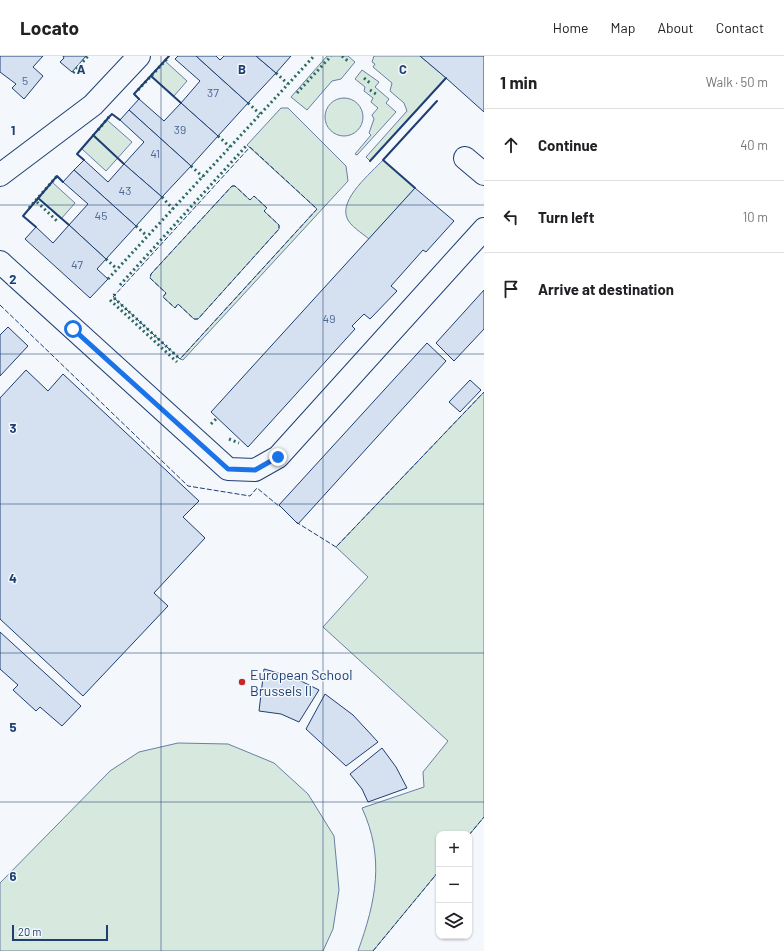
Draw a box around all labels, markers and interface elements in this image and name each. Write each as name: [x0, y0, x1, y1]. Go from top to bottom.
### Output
text: Locato: [20, 16, 79, 39]
text: Home: [553, 19, 589, 36]
text: Map: [611, 19, 635, 36]
text: About: [657, 19, 694, 36]
text: Contact: [716, 19, 764, 36]
text: A: [77, 61, 86, 77]
text: B: [238, 61, 246, 77]
text: C: [399, 61, 407, 77]
text: 1 min: [500, 72, 537, 92]
house number: 5: [22, 73, 28, 87]
text: Walk · 50 m: [706, 74, 768, 90]
house number: 37: [207, 85, 219, 99]
text: 1: [11, 122, 15, 138]
house number: 39: [174, 122, 186, 136]
icon: ahead: [500, 134, 522, 156]
text: Continue: [538, 136, 598, 154]
text: 40 m: [740, 137, 768, 153]
house number: 41: [150, 146, 160, 160]
house number: 43: [119, 183, 131, 197]
icon: left: [500, 206, 522, 228]
house number: 45: [95, 208, 107, 222]
text: Turn left: [538, 208, 594, 226]
text: 10 m: [743, 209, 768, 225]
house number: 47: [71, 257, 83, 271]
text: 2: [9, 271, 17, 287]
icon: arrive: [500, 278, 522, 300]
text: Arrive at destination: [538, 280, 674, 298]
house number: 49: [323, 311, 335, 325]
route start: [64, 320, 82, 338]
text: 3: [9, 420, 17, 436]
route end: [269, 448, 287, 466]
text: 4: [9, 570, 17, 586]
place label: European School Brussels II: [250, 666, 353, 699]
marker: European School Brussels II: [237, 677, 247, 687]
text: 5: [9, 719, 17, 735]
map controls: [436, 831, 472, 939]
button: +: [436, 831, 472, 867]
button: −: [436, 867, 472, 903]
text: 6: [10, 868, 17, 884]
button: layers: [436, 903, 472, 939]
scale bar: [12, 923, 108, 942]
text: 20 m: [18, 925, 41, 938]

